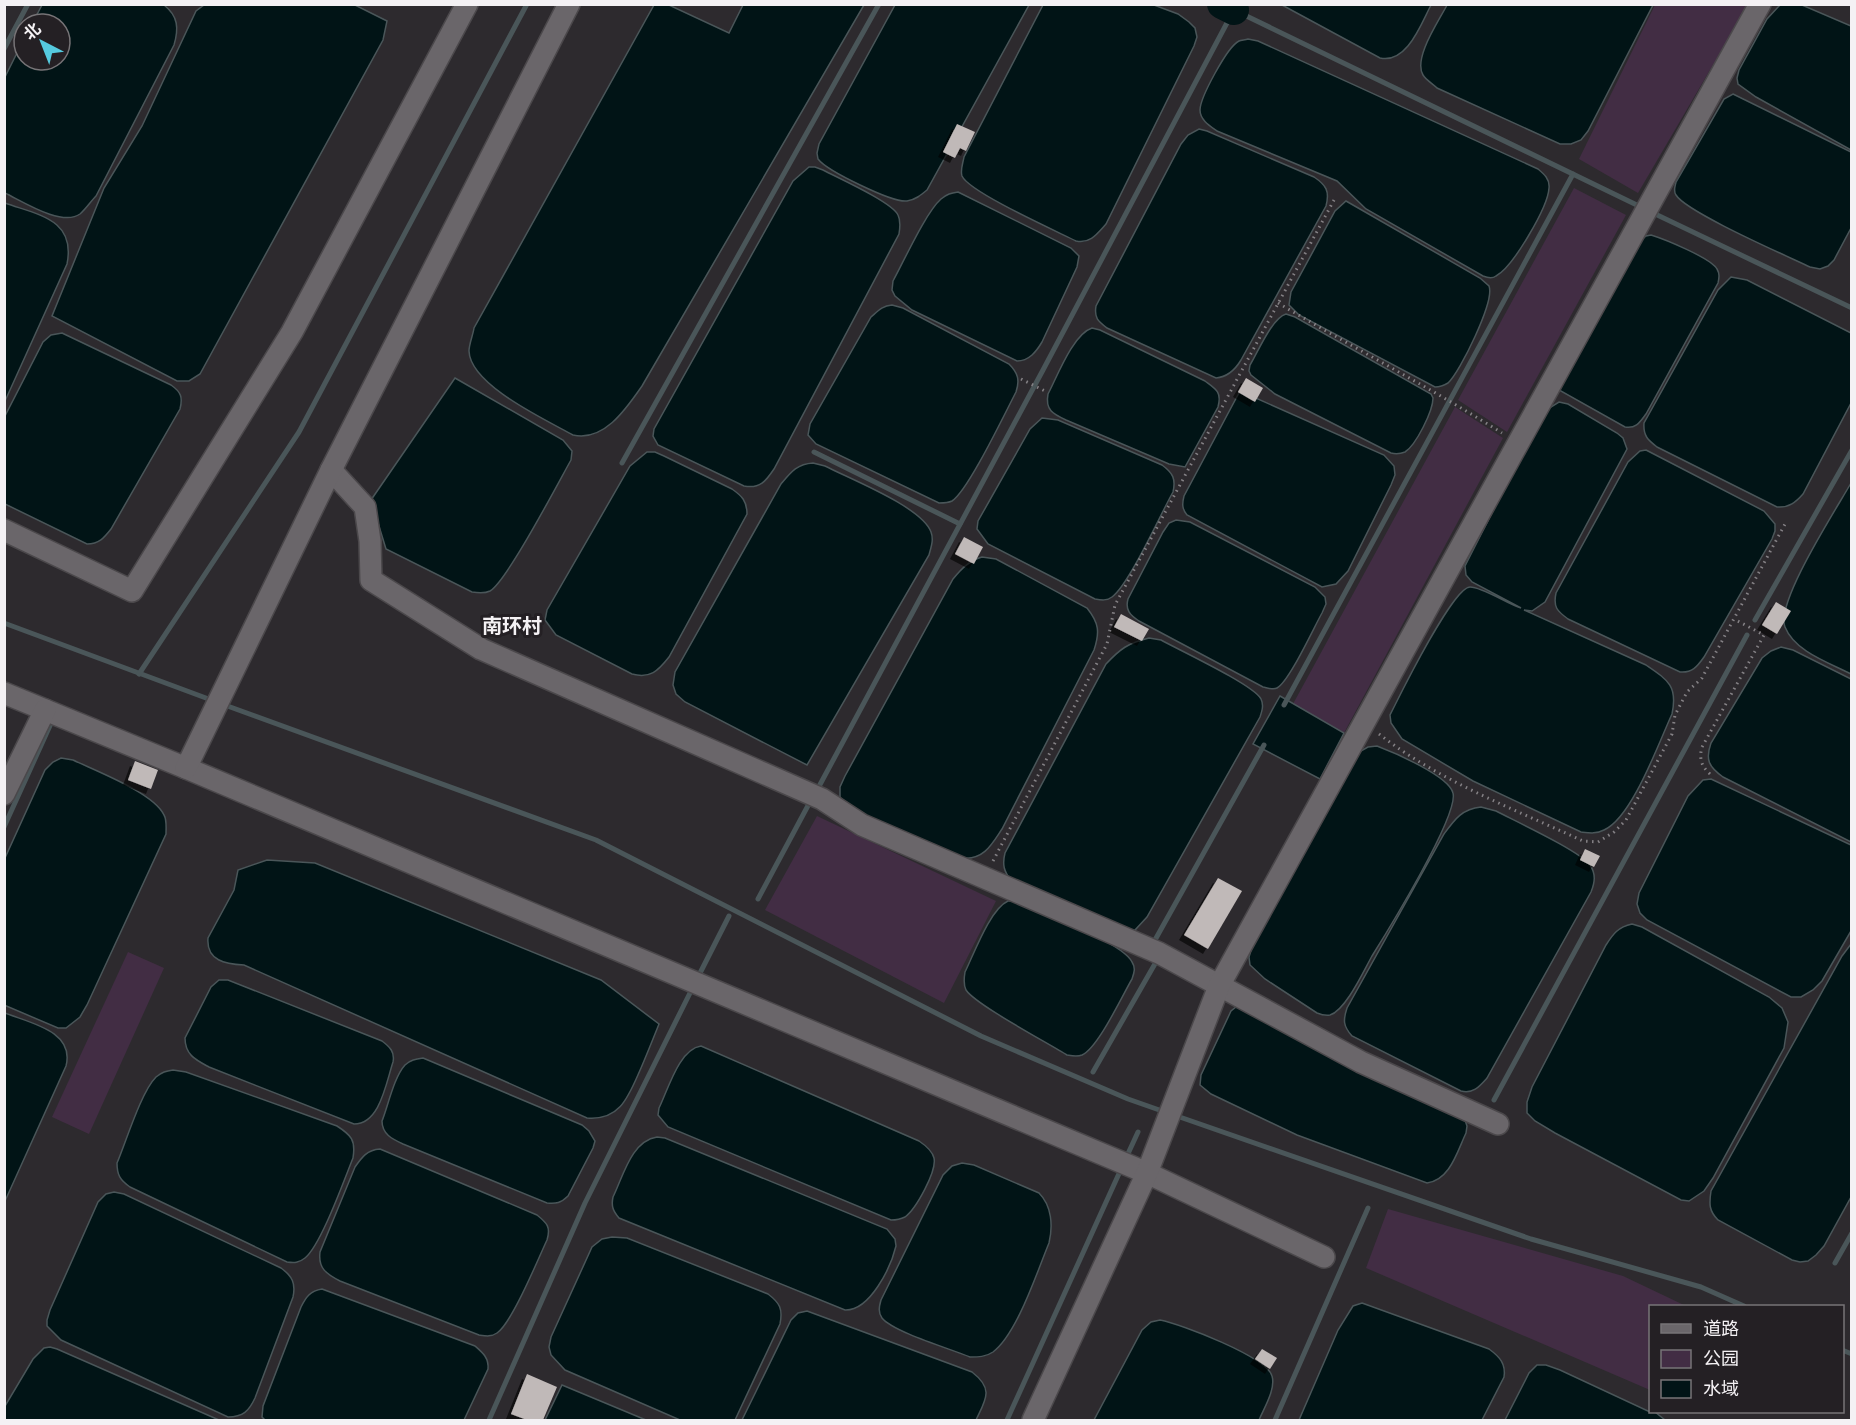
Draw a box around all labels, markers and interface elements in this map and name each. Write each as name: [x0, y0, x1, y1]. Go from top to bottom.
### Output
north arrow: [12, 12, 72, 72]
text: 北: [19, 18, 45, 44]
district label: 南环村: [482, 612, 542, 639]
legend: [1649, 1305, 1844, 1413]
text: 道路: [1703, 1317, 1739, 1340]
text: 公园: [1703, 1347, 1739, 1370]
text: 水域: [1703, 1377, 1739, 1400]

